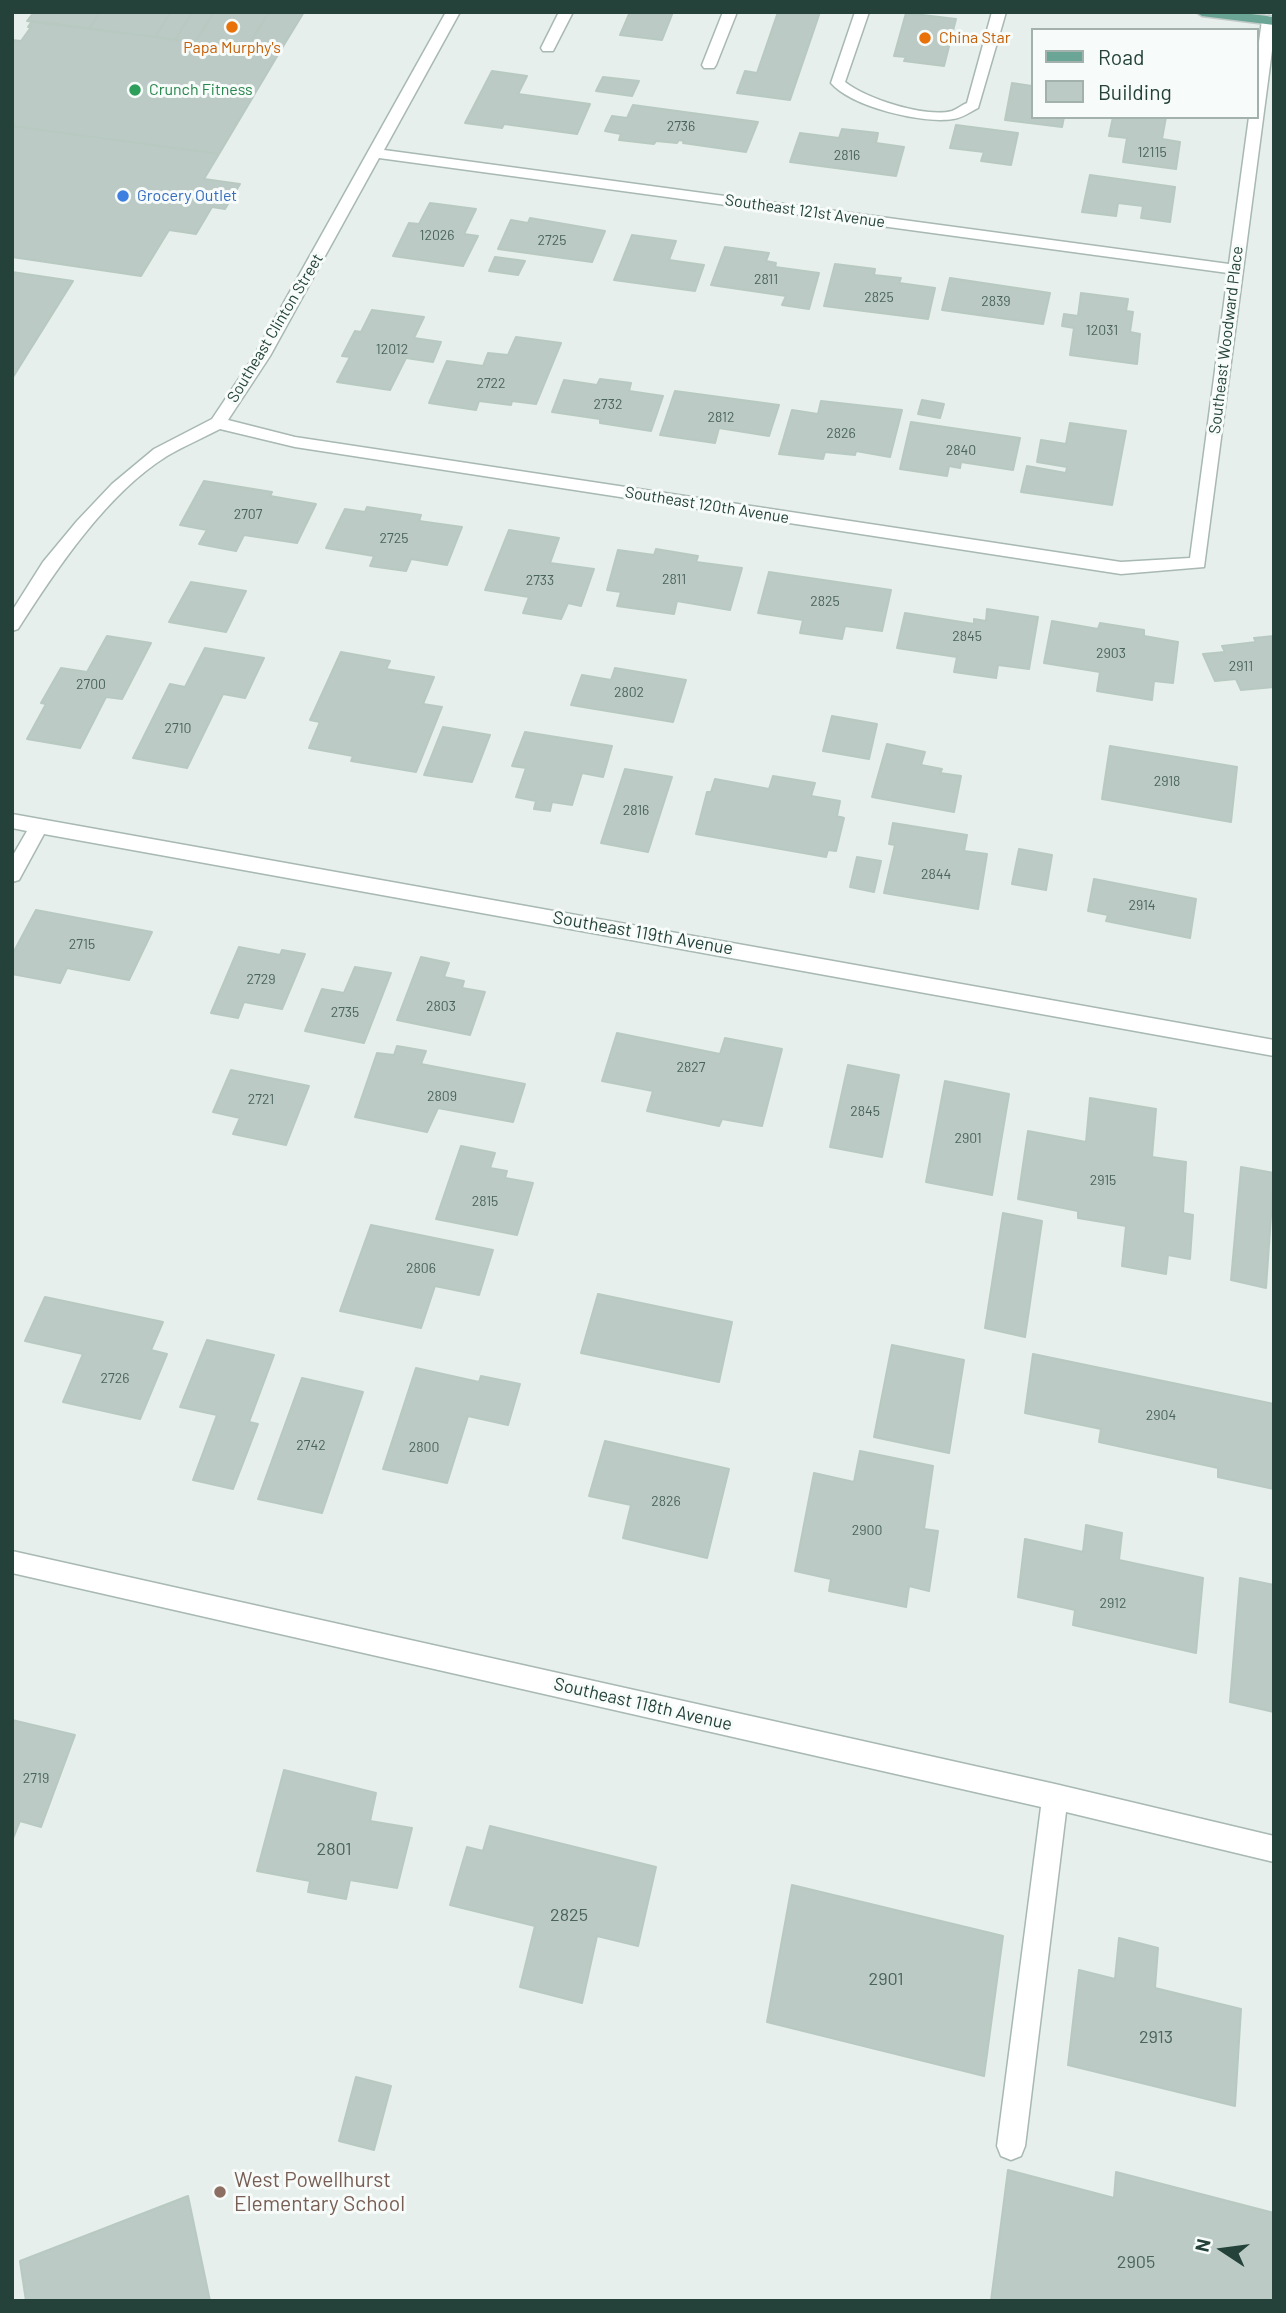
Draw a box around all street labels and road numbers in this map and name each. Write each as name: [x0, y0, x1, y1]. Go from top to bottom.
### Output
street label: Southeast 121st Avenue: [724, 190, 886, 232]
street label: Southeast Woodward Place: [1205, 245, 1247, 435]
street label: Southeast Clinton Street: [223, 250, 327, 406]
street label: Southeast 120th Avenue: [624, 483, 790, 527]
street label: Southeast 119th Avenue: [551, 907, 735, 959]
street label: Southeast 118th Avenue: [552, 1673, 734, 1735]

